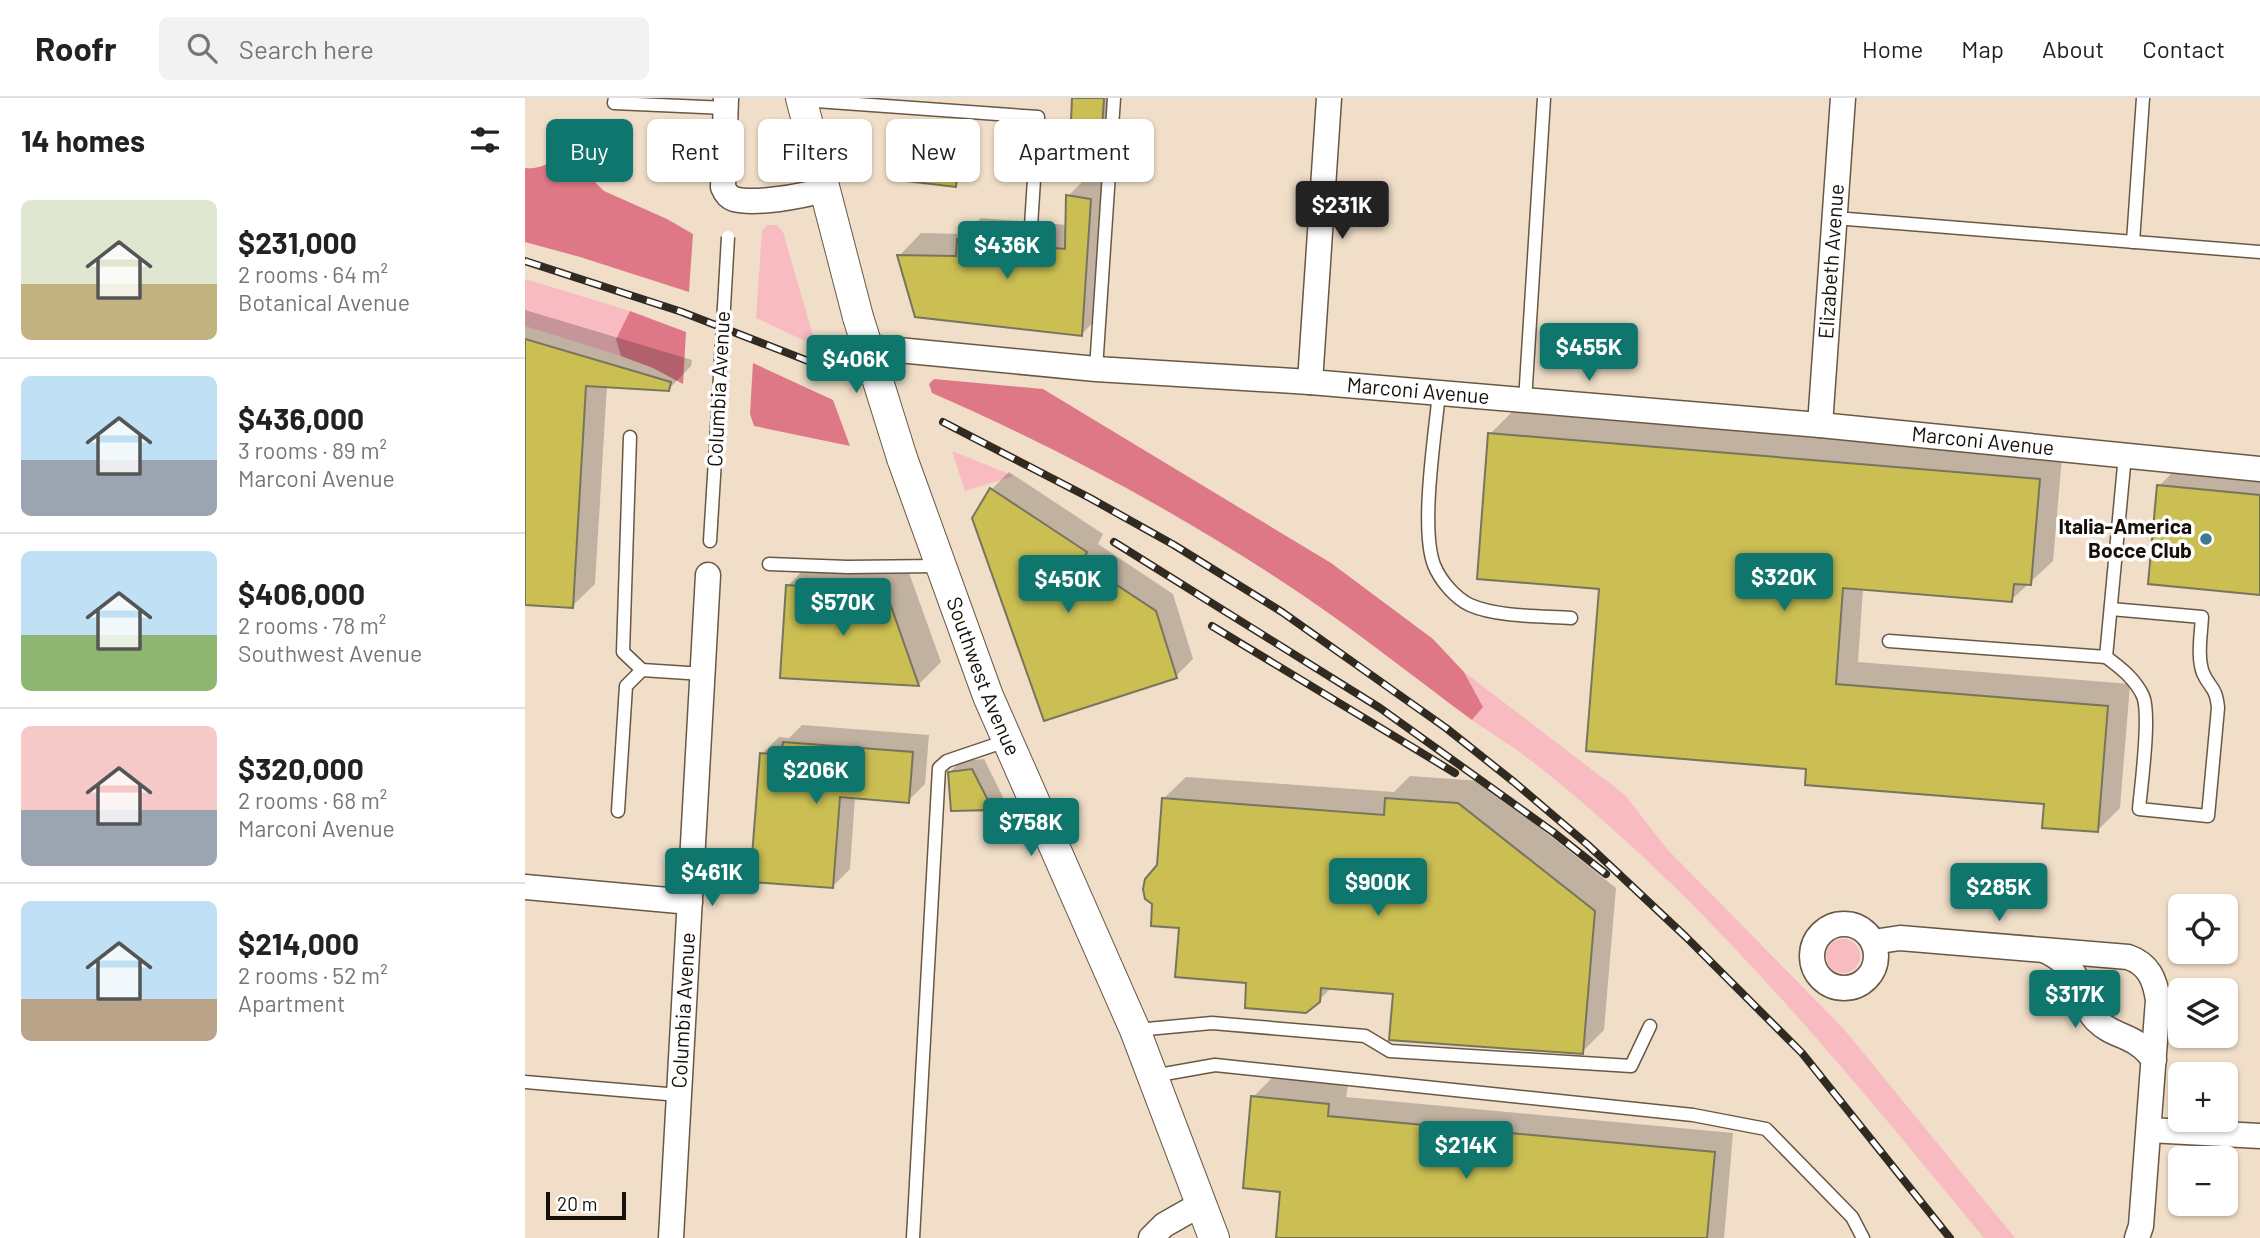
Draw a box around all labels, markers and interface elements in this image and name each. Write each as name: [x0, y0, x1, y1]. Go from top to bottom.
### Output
search box: [159, 17, 649, 80]
text: Roofr: [35, 28, 117, 68]
icon: search: [183, 29, 221, 67]
text: Search here: [239, 33, 374, 64]
text: Home: [1862, 34, 1923, 63]
text: Map: [1961, 34, 2004, 63]
text: About: [2042, 34, 2104, 63]
text: Contact: [2142, 34, 2225, 63]
chip: Buy: [546, 119, 633, 182]
chip: Rent: [647, 119, 744, 182]
chip: Filters: [758, 119, 872, 182]
chip: New: [886, 119, 980, 182]
chip: Apartment: [994, 119, 1154, 182]
icon: filters: [466, 121, 504, 159]
text: 14 homes: [21, 122, 145, 158]
pin: $231K: [1293, 181, 1391, 241]
street label: Elizabeth Avenue: [1812, 183, 1848, 340]
text: $231K: [1312, 190, 1372, 218]
pin: $436K: [958, 222, 1056, 281]
text: $231,000: [238, 224, 357, 260]
icon: home: [77, 228, 161, 312]
text: $436K: [974, 230, 1040, 258]
text: 2 rooms · 64 m²: [238, 260, 388, 288]
text: Botanical Avenue: [238, 288, 410, 316]
street label: Columbia Avenue: [701, 310, 734, 468]
pin: $455K: [1540, 324, 1638, 383]
text: $455K: [1556, 332, 1622, 360]
pin: $406K: [807, 336, 905, 395]
text: $406K: [823, 344, 889, 372]
street label: Marconi Avenue: [1346, 371, 1491, 408]
text: $436,000: [238, 400, 364, 436]
icon: home: [77, 404, 161, 488]
street label: Marconi Avenue: [1911, 420, 2056, 459]
text: 3 rooms · 89 m²: [238, 436, 387, 464]
text: Marconi Avenue: [238, 464, 395, 492]
place label: Italia-America Bocce Club: [2058, 513, 2192, 562]
marker: Italia-America Bocce Club: [2198, 531, 2214, 547]
pin: $320K: [1735, 554, 1833, 613]
pin: $450K: [1019, 556, 1117, 615]
text: $320K: [1751, 562, 1817, 590]
text: $450K: [1035, 564, 1101, 592]
text: $406,000: [238, 575, 365, 611]
pin: $570K: [794, 578, 892, 638]
icon: home: [77, 579, 161, 663]
text: $570K: [811, 587, 875, 615]
street label: Southwest Avenue: [942, 593, 1027, 759]
text: 2 rooms · 78 m²: [238, 611, 386, 639]
text: Southwest Avenue: [238, 639, 422, 667]
pin: $206K: [767, 746, 865, 806]
text: $320,000: [238, 750, 364, 786]
icon: home: [77, 754, 161, 838]
text: $206K: [783, 755, 849, 783]
text: 2 rooms · 68 m²: [238, 786, 387, 814]
pin: $758K: [982, 798, 1080, 858]
text: $758K: [999, 807, 1063, 835]
text: Marconi Avenue: [238, 814, 395, 842]
pin: $461K: [663, 848, 761, 908]
text: $461K: [681, 857, 743, 885]
pin: $900K: [1329, 858, 1427, 918]
pin: $285K: [1950, 864, 2048, 923]
text: $900K: [1345, 867, 1411, 895]
text: $285K: [1966, 872, 2032, 900]
map controls: [2168, 894, 2238, 1216]
button: locate: [2168, 894, 2238, 964]
text: $214,000: [238, 925, 359, 961]
icon: home: [77, 929, 161, 1013]
street label: Columbia Avenue: [665, 932, 699, 1089]
text: 2 rooms · 52 m²: [238, 961, 388, 989]
pin: $317K: [2026, 970, 2124, 1030]
button: layers: [2168, 978, 2238, 1048]
text: $317K: [2045, 979, 2105, 1007]
text: Apartment: [238, 989, 345, 1017]
button: +: [2168, 1062, 2238, 1132]
pin: $214K: [1417, 1122, 1515, 1181]
text: $214K: [1435, 1130, 1497, 1158]
button: −: [2168, 1146, 2238, 1216]
scale bar: [546, 1189, 627, 1221]
text: 20 m: [557, 1192, 597, 1215]

